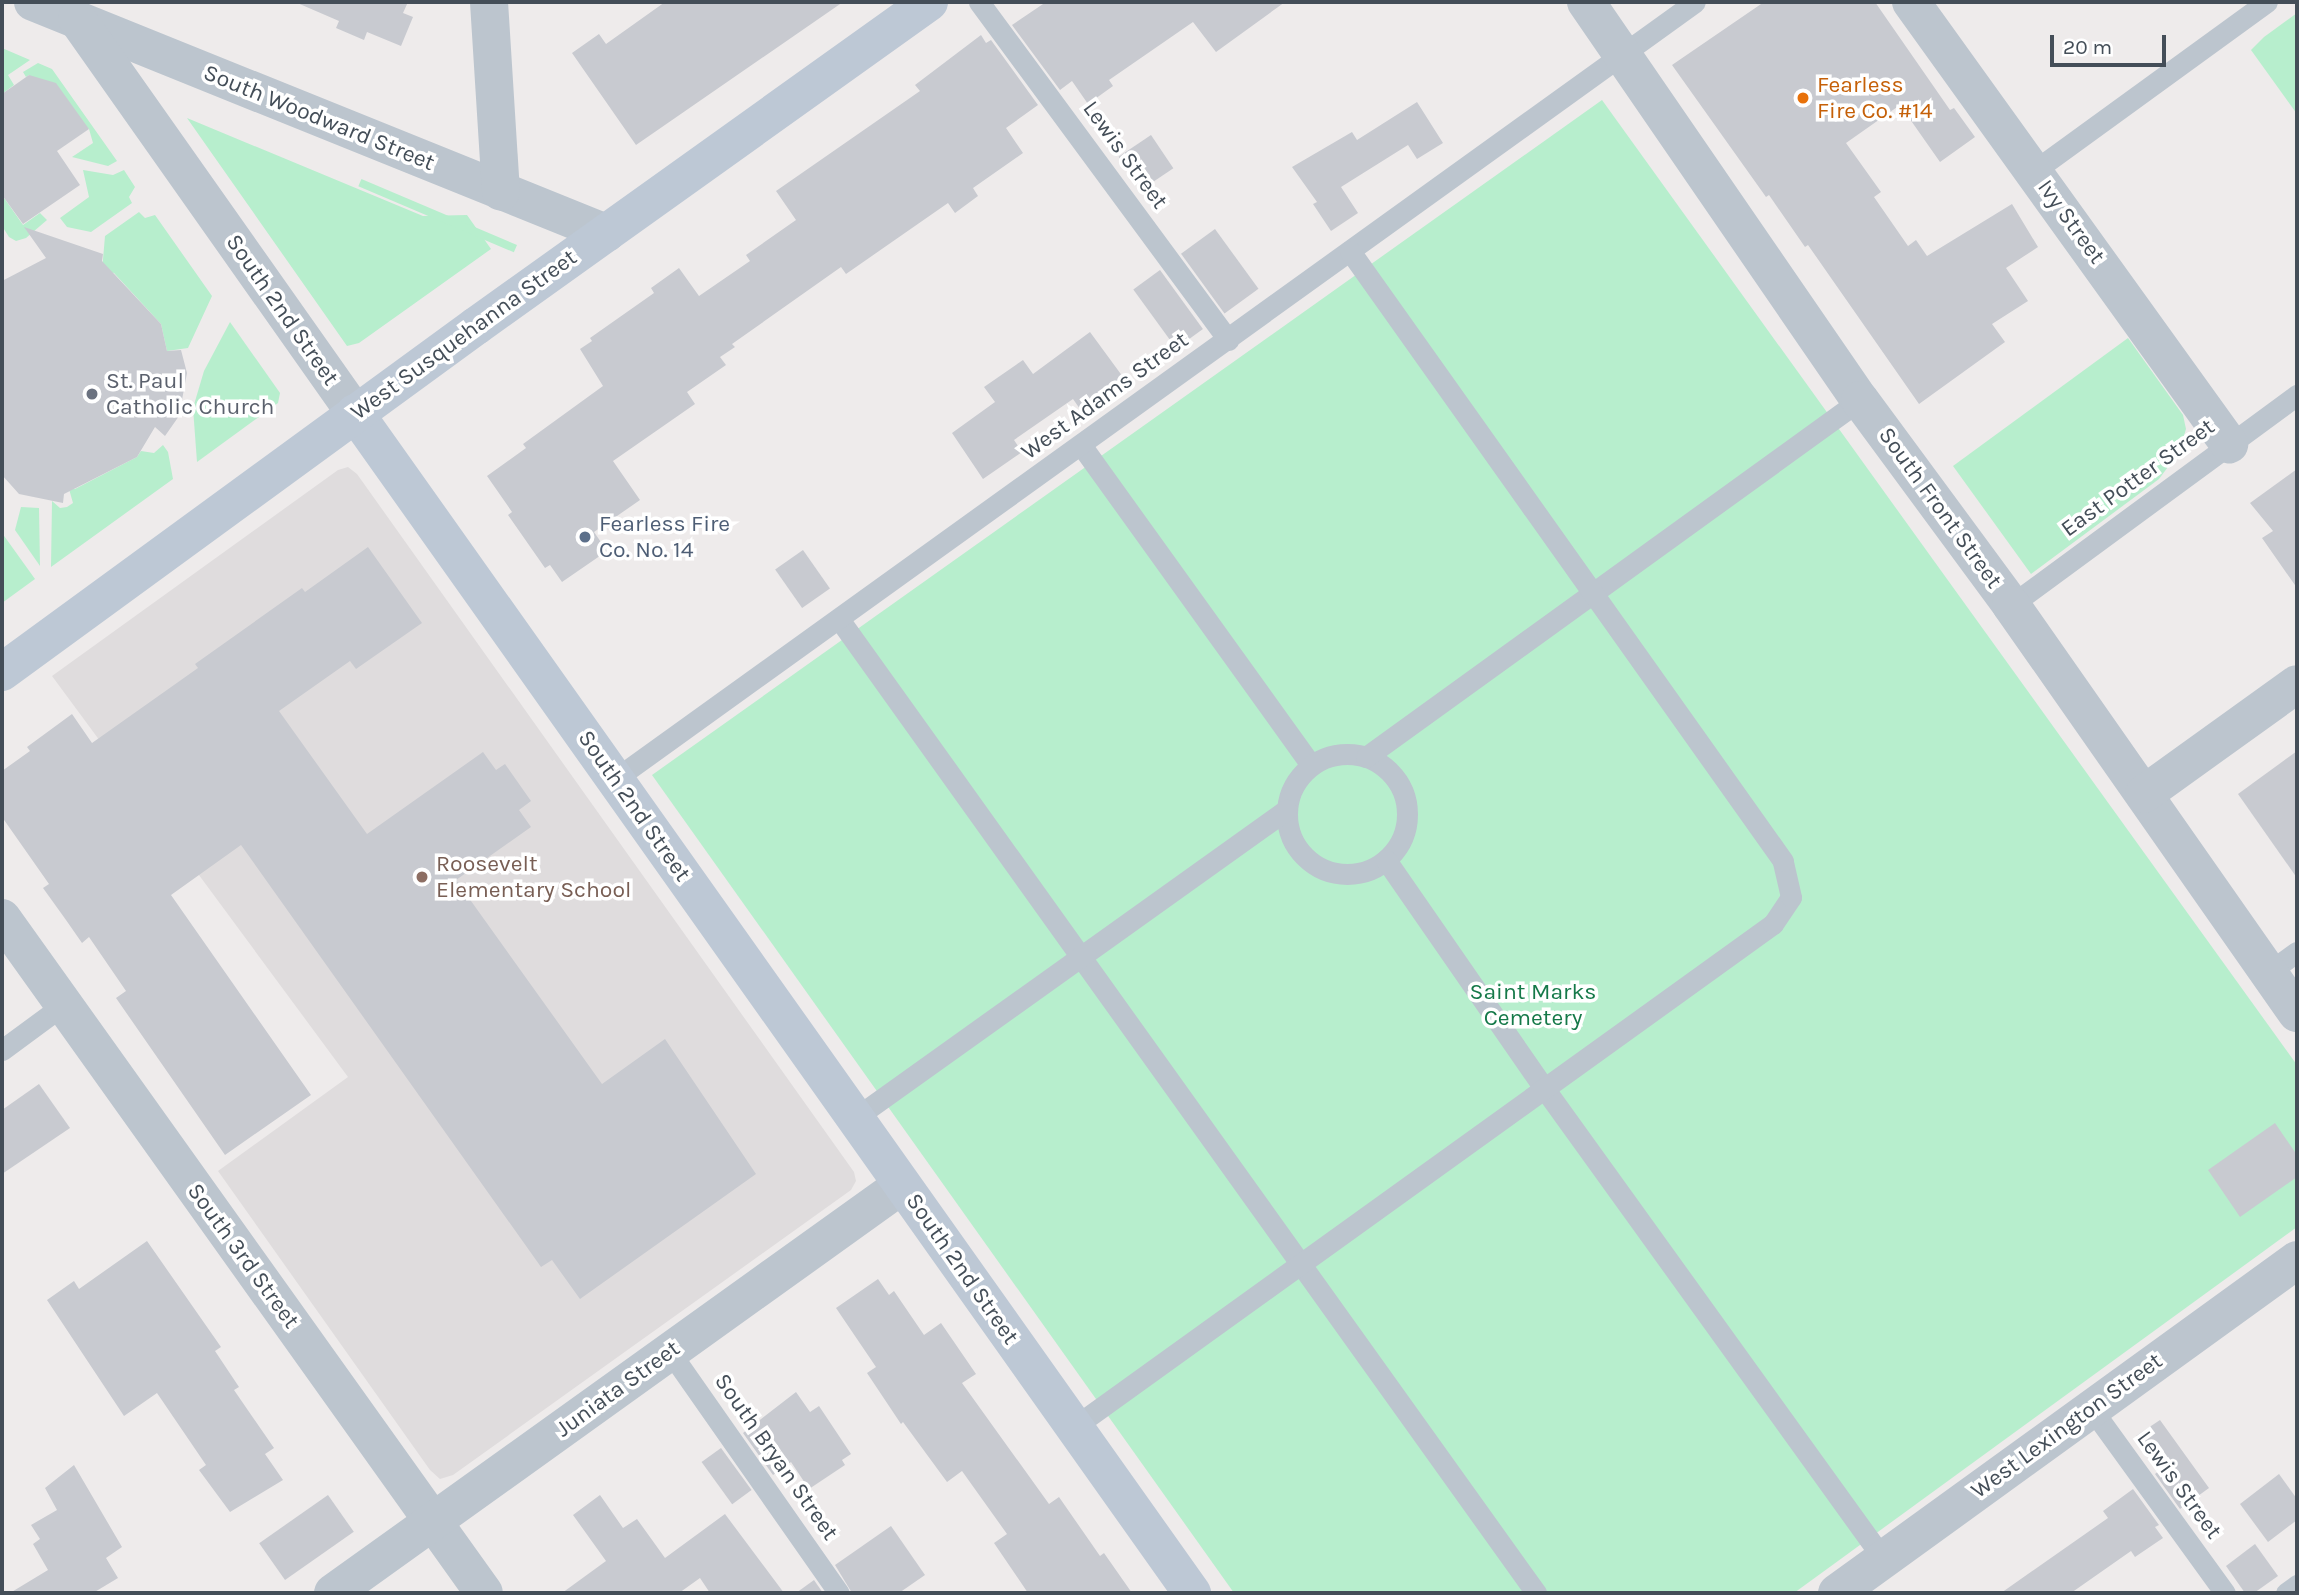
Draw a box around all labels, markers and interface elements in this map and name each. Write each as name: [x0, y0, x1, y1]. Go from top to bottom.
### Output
scale bar: [2054, 21, 2170, 65]
text: 20 m: [2063, 35, 2112, 59]
street label: South Woodward Street: [199, 59, 439, 177]
place label: Fearless Fire Co. #14: [1817, 71, 1933, 125]
marker: Fearless Fire Co. #14: [1795, 90, 1811, 106]
street label: Lewis Street: [1077, 96, 1173, 214]
street label: Ivy Street: [2031, 175, 2111, 269]
street label: South 2nd Street: [220, 229, 344, 391]
street label: West Susquehanna Street: [346, 244, 582, 426]
street label: West Adams Street: [1016, 326, 1194, 466]
place label: St. Paul Catholic Church: [106, 367, 274, 421]
marker: St. Paul Catholic Church: [84, 386, 100, 402]
street label: East Potter Street: [2056, 413, 2220, 543]
street label: South Front Street: [1872, 422, 2008, 594]
place label: Fearless Fire Co. No. 14: [599, 510, 730, 564]
marker: Fearless Fire Co. No. 14: [577, 529, 593, 545]
street label: South 2nd Street: [572, 725, 696, 887]
place label: Roosevelt Elementary School: [436, 850, 631, 904]
marker: Roosevelt Elementary School: [414, 869, 430, 885]
park label: Saint Marks Cemetery: [1470, 978, 1596, 1032]
street label: South 3rd Street: [181, 1178, 305, 1334]
street label: South 2nd Street: [900, 1188, 1024, 1350]
street label: Juniata Street: [551, 1335, 685, 1443]
street label: West Lexington Street: [1966, 1347, 2168, 1505]
street label: South Bryan Street: [708, 1368, 844, 1546]
street label: Lewis Street: [2131, 1426, 2227, 1544]

